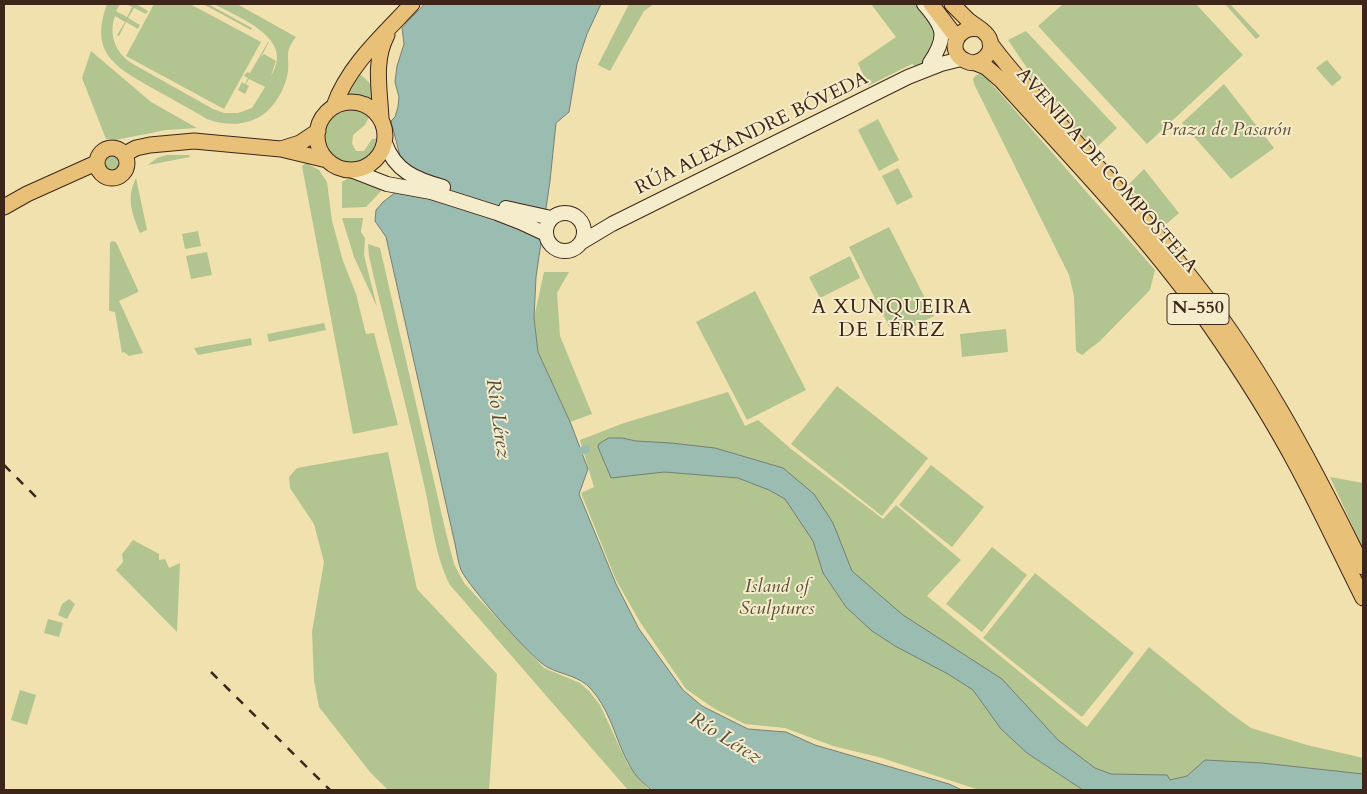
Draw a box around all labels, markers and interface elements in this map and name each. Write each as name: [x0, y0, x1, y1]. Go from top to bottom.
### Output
street label: AVENIDA DE COMPOSTELA: [1010, 64, 1202, 278]
street label: RÚA ALEXANDRE BÓVEDA: [632, 68, 872, 200]
park label: Praza de Pasarón: [1161, 120, 1291, 142]
road number: N-550: [1167, 294, 1229, 324]
district label: A XUNQUEIRA DE LÉREZ: [810, 296, 974, 343]
water label: Río Lérez: [480, 378, 514, 460]
park label: Island of Sculptures: [739, 577, 815, 621]
water label: Río Lérez: [685, 708, 765, 770]

